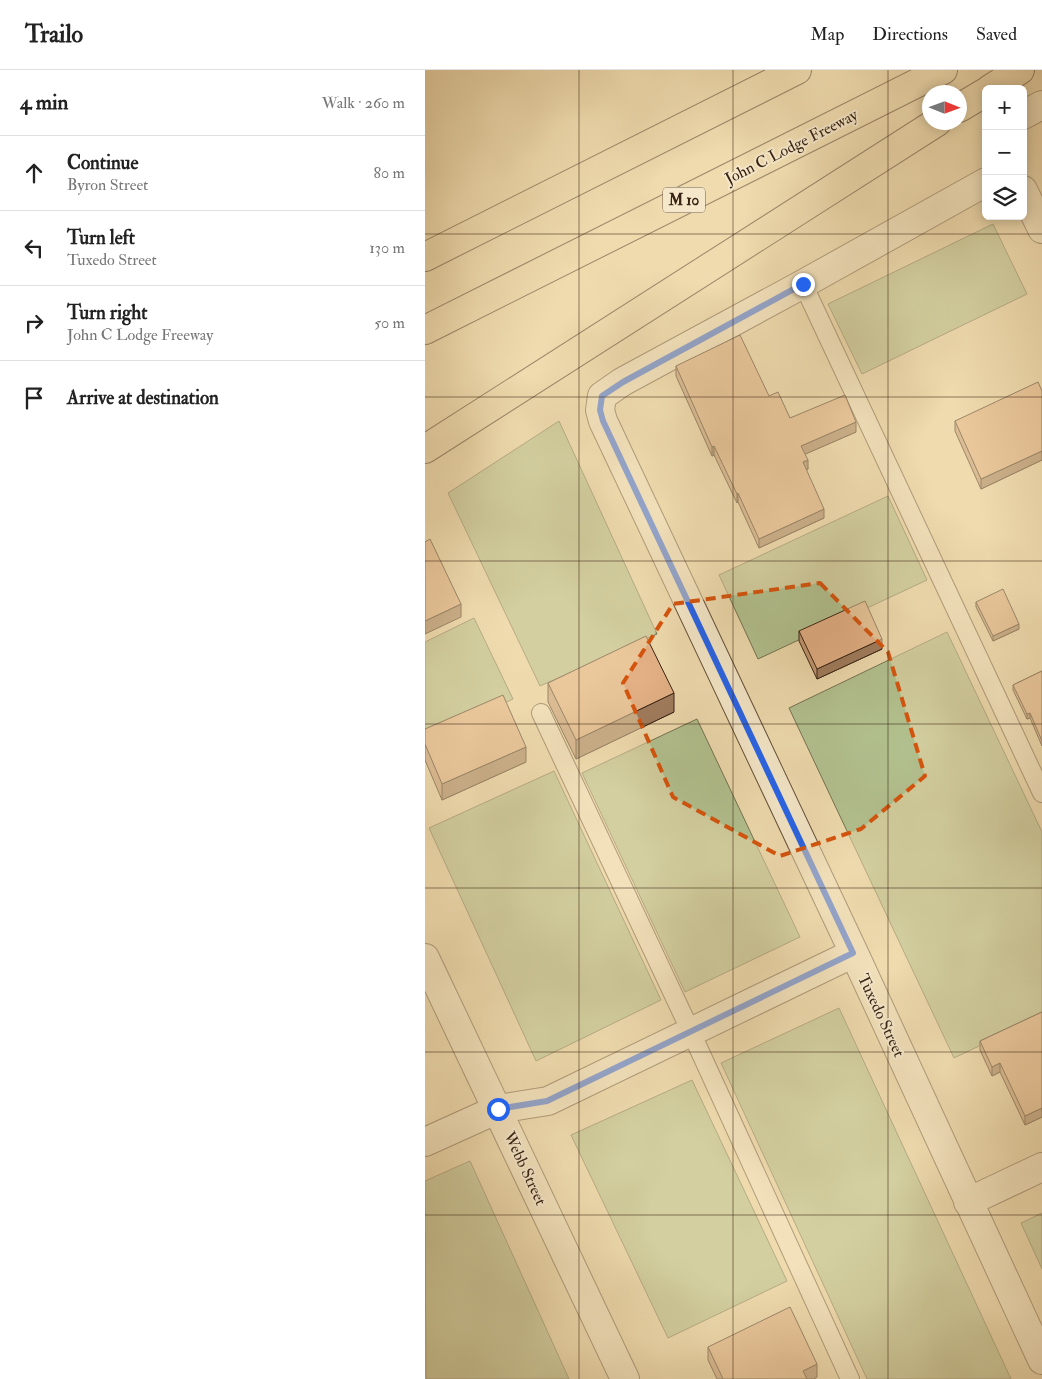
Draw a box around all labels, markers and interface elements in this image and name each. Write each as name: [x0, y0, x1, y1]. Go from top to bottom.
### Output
text: Trailo: [25, 19, 83, 50]
text: Map: [811, 23, 844, 46]
text: Directions: [872, 23, 948, 46]
text: Saved: [976, 23, 1017, 46]
north arrow: [922, 85, 967, 130]
map controls: [982, 85, 1027, 220]
button: +: [982, 85, 1027, 130]
text: 4 min: [20, 89, 68, 116]
text: Walk · 260 m: [322, 93, 405, 113]
street label: John C Lodge Freeway: [721, 104, 862, 190]
button: −: [982, 130, 1027, 175]
text: Continue: [67, 151, 138, 175]
icon: ahead: [20, 159, 48, 187]
text: 80 m: [374, 163, 405, 183]
text: Byron Street: [67, 175, 148, 195]
button: layers: [982, 175, 1027, 220]
road number: M 10: [663, 188, 705, 212]
text: Turn left: [67, 226, 135, 250]
icon: left: [20, 234, 48, 262]
text: 130 m: [369, 238, 405, 258]
text: Tuxedo Street: [67, 250, 157, 270]
route end: [792, 273, 815, 296]
text: Turn right: [67, 301, 147, 325]
icon: right: [20, 309, 48, 337]
text: 50 m: [374, 313, 405, 333]
text: John C Lodge Freeway: [67, 325, 213, 345]
icon: arrive: [20, 384, 48, 412]
text: Arrive at destination: [67, 386, 219, 410]
street label: Tuxedo Street: [853, 971, 909, 1060]
route start: [487, 1098, 510, 1121]
street label: Webb Street: [499, 1127, 551, 1209]

